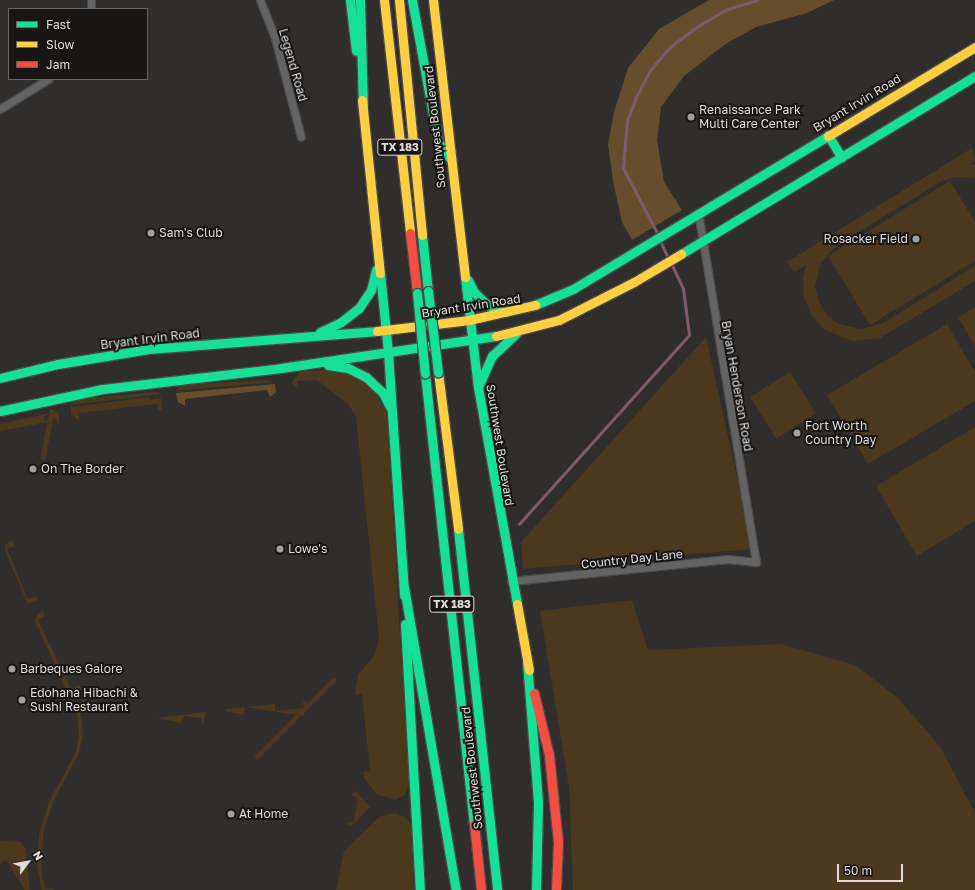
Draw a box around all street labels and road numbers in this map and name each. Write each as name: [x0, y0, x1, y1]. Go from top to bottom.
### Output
street label: Legend Road: [276, 27, 310, 103]
street label: Southwest Boulevard: [421, 65, 449, 189]
street label: Bryant Irvin Road: [811, 71, 903, 135]
road number: TX 183: [377, 138, 423, 156]
street label: Bryant Irvin Road: [421, 291, 521, 321]
street label: Bryan Henderson Road: [718, 320, 756, 452]
street label: Bryant Irvin Road: [100, 326, 200, 352]
street label: Southwest Boulevard: [483, 383, 517, 507]
street label: Country Day Lane: [580, 546, 684, 572]
road number: TX 183: [429, 595, 475, 613]
street label: Southwest Boulevard: [458, 706, 486, 830]

